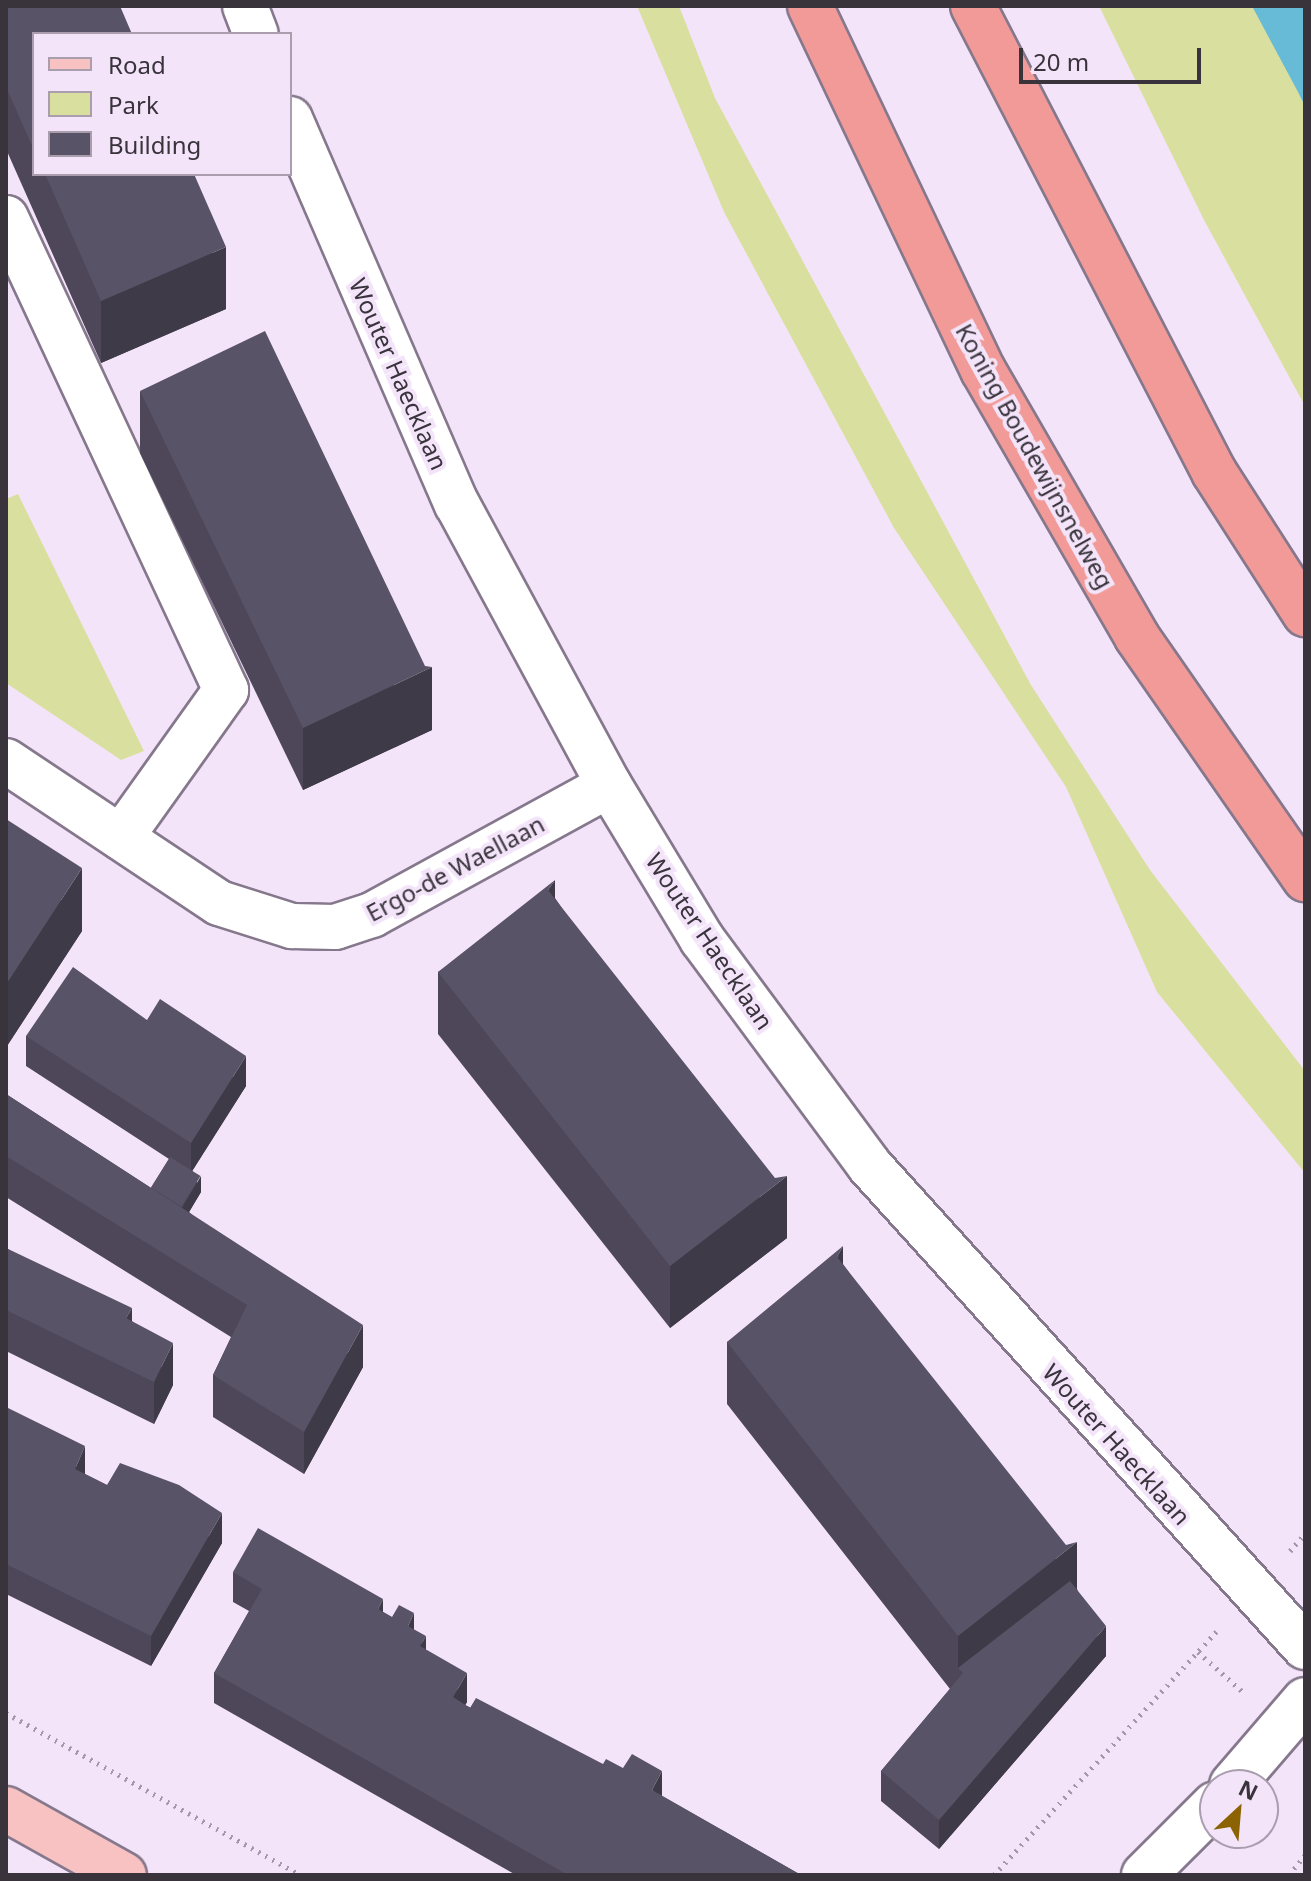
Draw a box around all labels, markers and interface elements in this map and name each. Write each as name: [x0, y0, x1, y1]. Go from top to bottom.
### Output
legend: [32, 32, 292, 176]
scale bar: [1023, 32, 1205, 82]
text: 20 m: [1033, 45, 1089, 78]
text: Road: [108, 48, 166, 81]
text: Park: [108, 88, 159, 121]
text: Building: [108, 128, 201, 161]
street label: Wouter Haecklaan: [344, 274, 454, 474]
street label: Koning Boudewijnsnelweg: [950, 319, 1120, 593]
street label: Ergo-de Waellaan: [361, 809, 549, 927]
street label: Wouter Haecklaan: [640, 847, 780, 1035]
street label: Wouter Haecklaan: [1037, 1358, 1197, 1530]
north arrow: [1199, 1769, 1279, 1849]
text: N: [1234, 1772, 1263, 1807]

